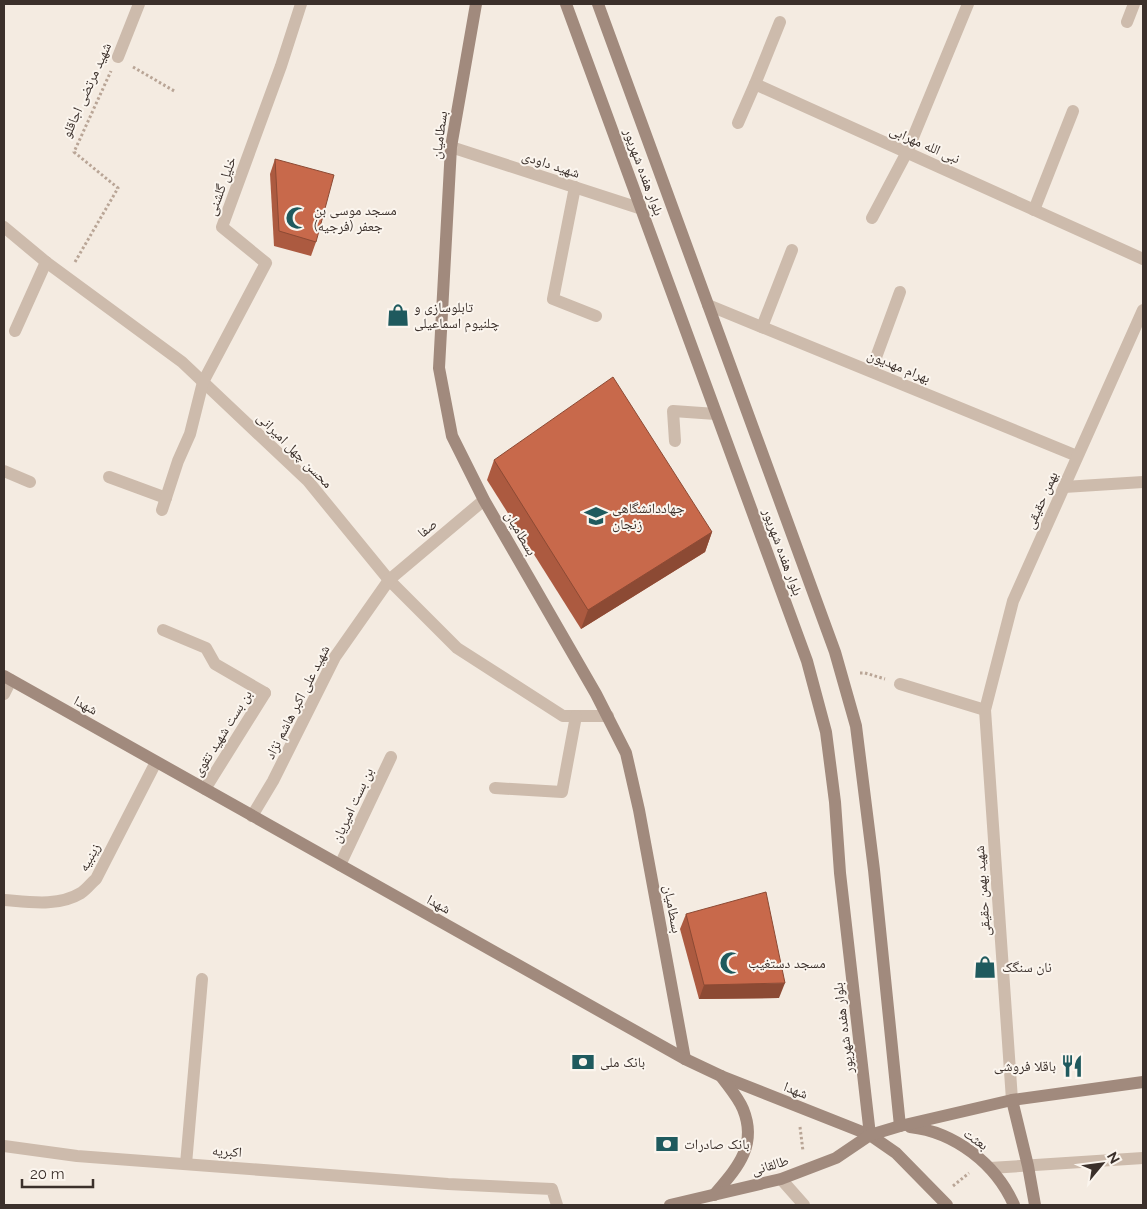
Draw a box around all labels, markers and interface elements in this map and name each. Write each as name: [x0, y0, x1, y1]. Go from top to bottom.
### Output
street label: شهید مرتضی اجاقلو: [58, 40, 115, 140]
street label: بسطامیان: [428, 110, 451, 160]
street label: نبی الله مهرابی: [887, 121, 963, 168]
street label: بلوار هفده شهریور: [620, 125, 667, 218]
street label: شهید داودی: [520, 147, 582, 182]
street label: خلیل گلشنی: [203, 154, 240, 218]
place label: مسجد موسی بن جعفر (فرجیه): [314, 202, 397, 235]
mosque icon: مسجد موسی بن جعفر (فرجیه): [284, 205, 310, 231]
place label: تابلوسازی و چلنیوم اسماعیلی: [414, 299, 500, 333]
shop icon: تابلوسازی و چلنیوم اسماعیلی: [385, 302, 411, 328]
street label: بهرام مهدیون: [864, 346, 933, 388]
street label: محسن چهل امیرانی: [253, 409, 336, 492]
street label: بهمن حقیقی: [1021, 469, 1062, 532]
place label: جهاددانشگاهی زنجان: [612, 500, 685, 533]
school or university icon: جهاددانشگاهی زنجان: [583, 503, 609, 529]
street label: بلوار هفده شهریور: [759, 505, 806, 598]
street label: بسطامیان: [501, 508, 540, 559]
street label: صفا: [414, 515, 440, 541]
street label: شهید علی اکبر هاشم نژاد: [261, 642, 334, 762]
street label: بن بست شهید تقوی: [189, 687, 256, 780]
street label: شهدا: [71, 692, 101, 718]
street label: بن بست امیریان: [328, 765, 377, 845]
street label: زینبیه: [75, 840, 104, 874]
street label: شهید بهمن حقیقی: [971, 845, 994, 937]
street label: بسطامیان: [660, 884, 685, 935]
street label: شهدا: [424, 891, 454, 917]
mosque icon: مسجد دستغیب: [718, 950, 744, 976]
shop icon: نان سنگک: [972, 954, 998, 980]
place label: مسجد دستغیب: [748, 955, 826, 971]
place label: نان سنگک: [1002, 959, 1052, 976]
street label: بلوار هفده شهریور: [829, 981, 858, 1075]
bank icon: بانک ملی: [570, 1049, 596, 1075]
restaurant icon: باقلا فروشی: [1059, 1053, 1085, 1079]
place label: بانک ملی: [600, 1054, 645, 1071]
place label: باقلا فروشی: [994, 1058, 1056, 1075]
street label: شهدا: [782, 1078, 810, 1102]
street label: بعثت: [960, 1125, 991, 1153]
bank icon: بانک صادرات: [654, 1131, 680, 1157]
place label: بانک صادرات: [684, 1136, 750, 1153]
north arrow: [1077, 1139, 1127, 1189]
street label: اکبریه: [211, 1142, 243, 1161]
text: N: [1104, 1149, 1123, 1166]
street label: طالقانی: [749, 1152, 791, 1179]
scale bar: [22, 1156, 94, 1188]
text: 20 m: [30, 1165, 65, 1183]

